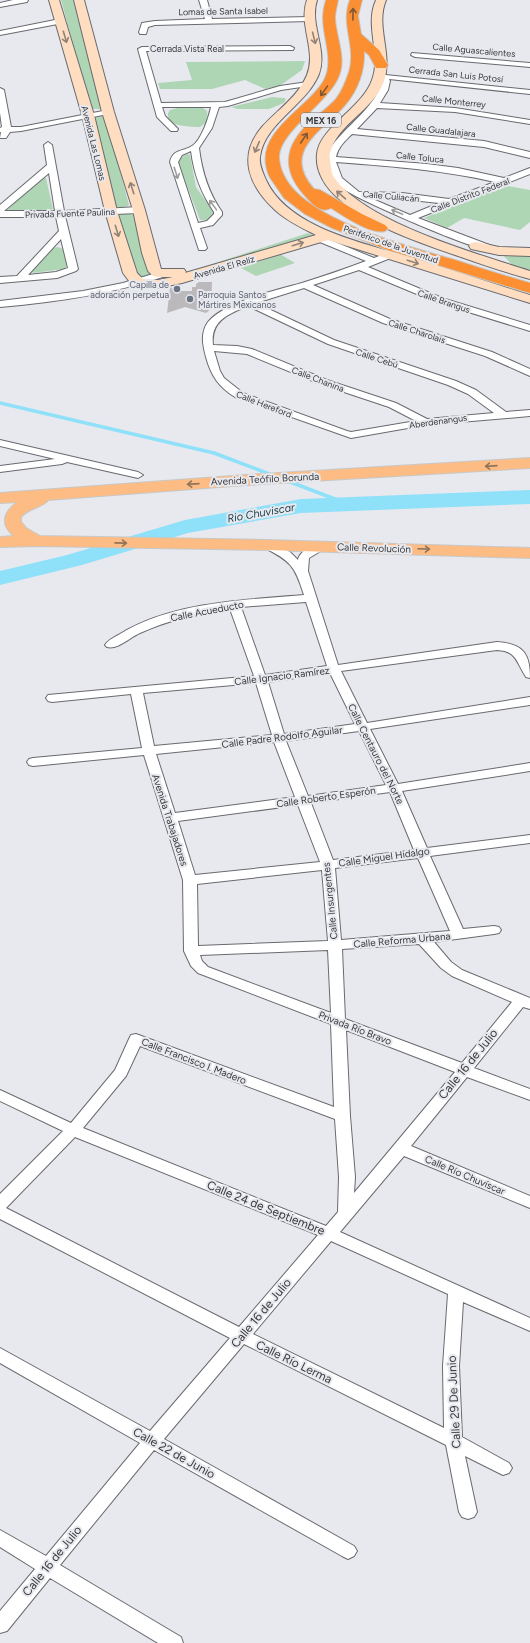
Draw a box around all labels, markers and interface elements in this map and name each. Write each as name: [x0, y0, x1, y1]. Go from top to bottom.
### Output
street label: Lomas de Santa Isabel: [178, 5, 268, 17]
one-way arrow: [349, 8, 356, 21]
one-way arrow: [62, 31, 69, 44]
one-way arrow: [311, 31, 318, 44]
street label: Calle Aguascalientes: [432, 41, 516, 59]
street label: Cerrada Vista Real: [150, 43, 224, 54]
street label: Cerrada San Luis Potosí: [408, 64, 505, 85]
one-way arrow: [320, 86, 328, 97]
street label: Calle Monterrey: [422, 92, 487, 110]
street label: Avenida Las Lomas: [79, 104, 109, 182]
road number: MEX 16: [301, 113, 341, 127]
street label: Calle Guadalajara: [406, 121, 477, 139]
one-way arrow: [300, 133, 308, 144]
one-way arrow: [253, 141, 260, 153]
street label: Calle Toluca: [395, 149, 445, 165]
one-way arrow: [173, 166, 180, 179]
street label: Calle Distrito Federal: [429, 175, 511, 215]
one-way arrow: [128, 182, 135, 195]
street label: Calle Culiacán: [362, 188, 420, 204]
one-way arrow: [336, 191, 346, 200]
one-way arrow: [209, 199, 217, 210]
street label: Privada Fuente Paulina: [25, 206, 116, 220]
one-way arrow: [391, 208, 403, 216]
street label: Periférico de la Juventud: [342, 223, 440, 265]
one-way arrow: [114, 224, 121, 237]
one-way arrow: [292, 240, 304, 248]
street label: Avenida El Relíz: [192, 253, 256, 281]
one-way arrow: [406, 259, 419, 266]
place label: Capilla de adoración perpetua: [90, 279, 169, 300]
marker: Capilla de adoración perpetua: [172, 284, 182, 294]
street label: Calle Brangus: [416, 287, 472, 315]
place label: Parroquia Santos Mártires Mexicanos: [198, 289, 276, 310]
marker: Parroquia Santos Mártires Mexicanos: [185, 294, 195, 304]
street label: Calle Charolais: [387, 317, 447, 345]
street label: Calle Cebú: [354, 346, 400, 370]
street label: Calle Chanina: [290, 364, 346, 394]
street label: Calle Hereford: [235, 388, 293, 420]
street label: Aberdenangus: [408, 411, 468, 431]
one-way arrow: [485, 462, 498, 469]
street label: Avenida Teófilo Borunda: [210, 470, 320, 488]
one-way arrow: [187, 480, 200, 487]
water label: Rio Chuviscar: [226, 500, 297, 525]
one-way arrow: [114, 539, 127, 546]
street label: Calle Revolución: [337, 540, 412, 556]
one-way arrow: [417, 546, 430, 553]
street label: Calle Acueducto: [169, 598, 245, 624]
street label: Calle Ignacio Ramírez: [234, 664, 330, 688]
street label: Calle Centauro del Norte: [345, 702, 407, 807]
street label: Calle Padre Rodolfo Aguilar: [221, 723, 344, 751]
street label: Avenida Trabajadores: [149, 772, 191, 868]
street label: Calle Roberto Esperón: [276, 784, 377, 810]
street label: Calle Miguel Hidalgo: [338, 844, 430, 870]
street label: Calle Insurgentes: [319, 862, 341, 940]
street label: Calle Reforma Urbana: [353, 929, 451, 951]
street label: Privada Río Bravo: [317, 1008, 394, 1048]
street label: Calle 16 de Julio: [435, 1026, 501, 1102]
street label: Calle Francisco I. Madero: [140, 1035, 249, 1087]
street label: Calle Río Chuvíscar: [423, 1152, 508, 1198]
street label: Calle 24 de Septiembre: [205, 1178, 327, 1238]
street label: Calle 16 de Julio: [228, 1275, 294, 1350]
street label: Calle Río Lerma: [254, 1338, 334, 1386]
street label: Calle 29 De Junio: [445, 1355, 463, 1449]
street label: Calle 22 de Junio: [130, 1425, 218, 1481]
street label: Calle 16 de Julio: [19, 1523, 85, 1599]

